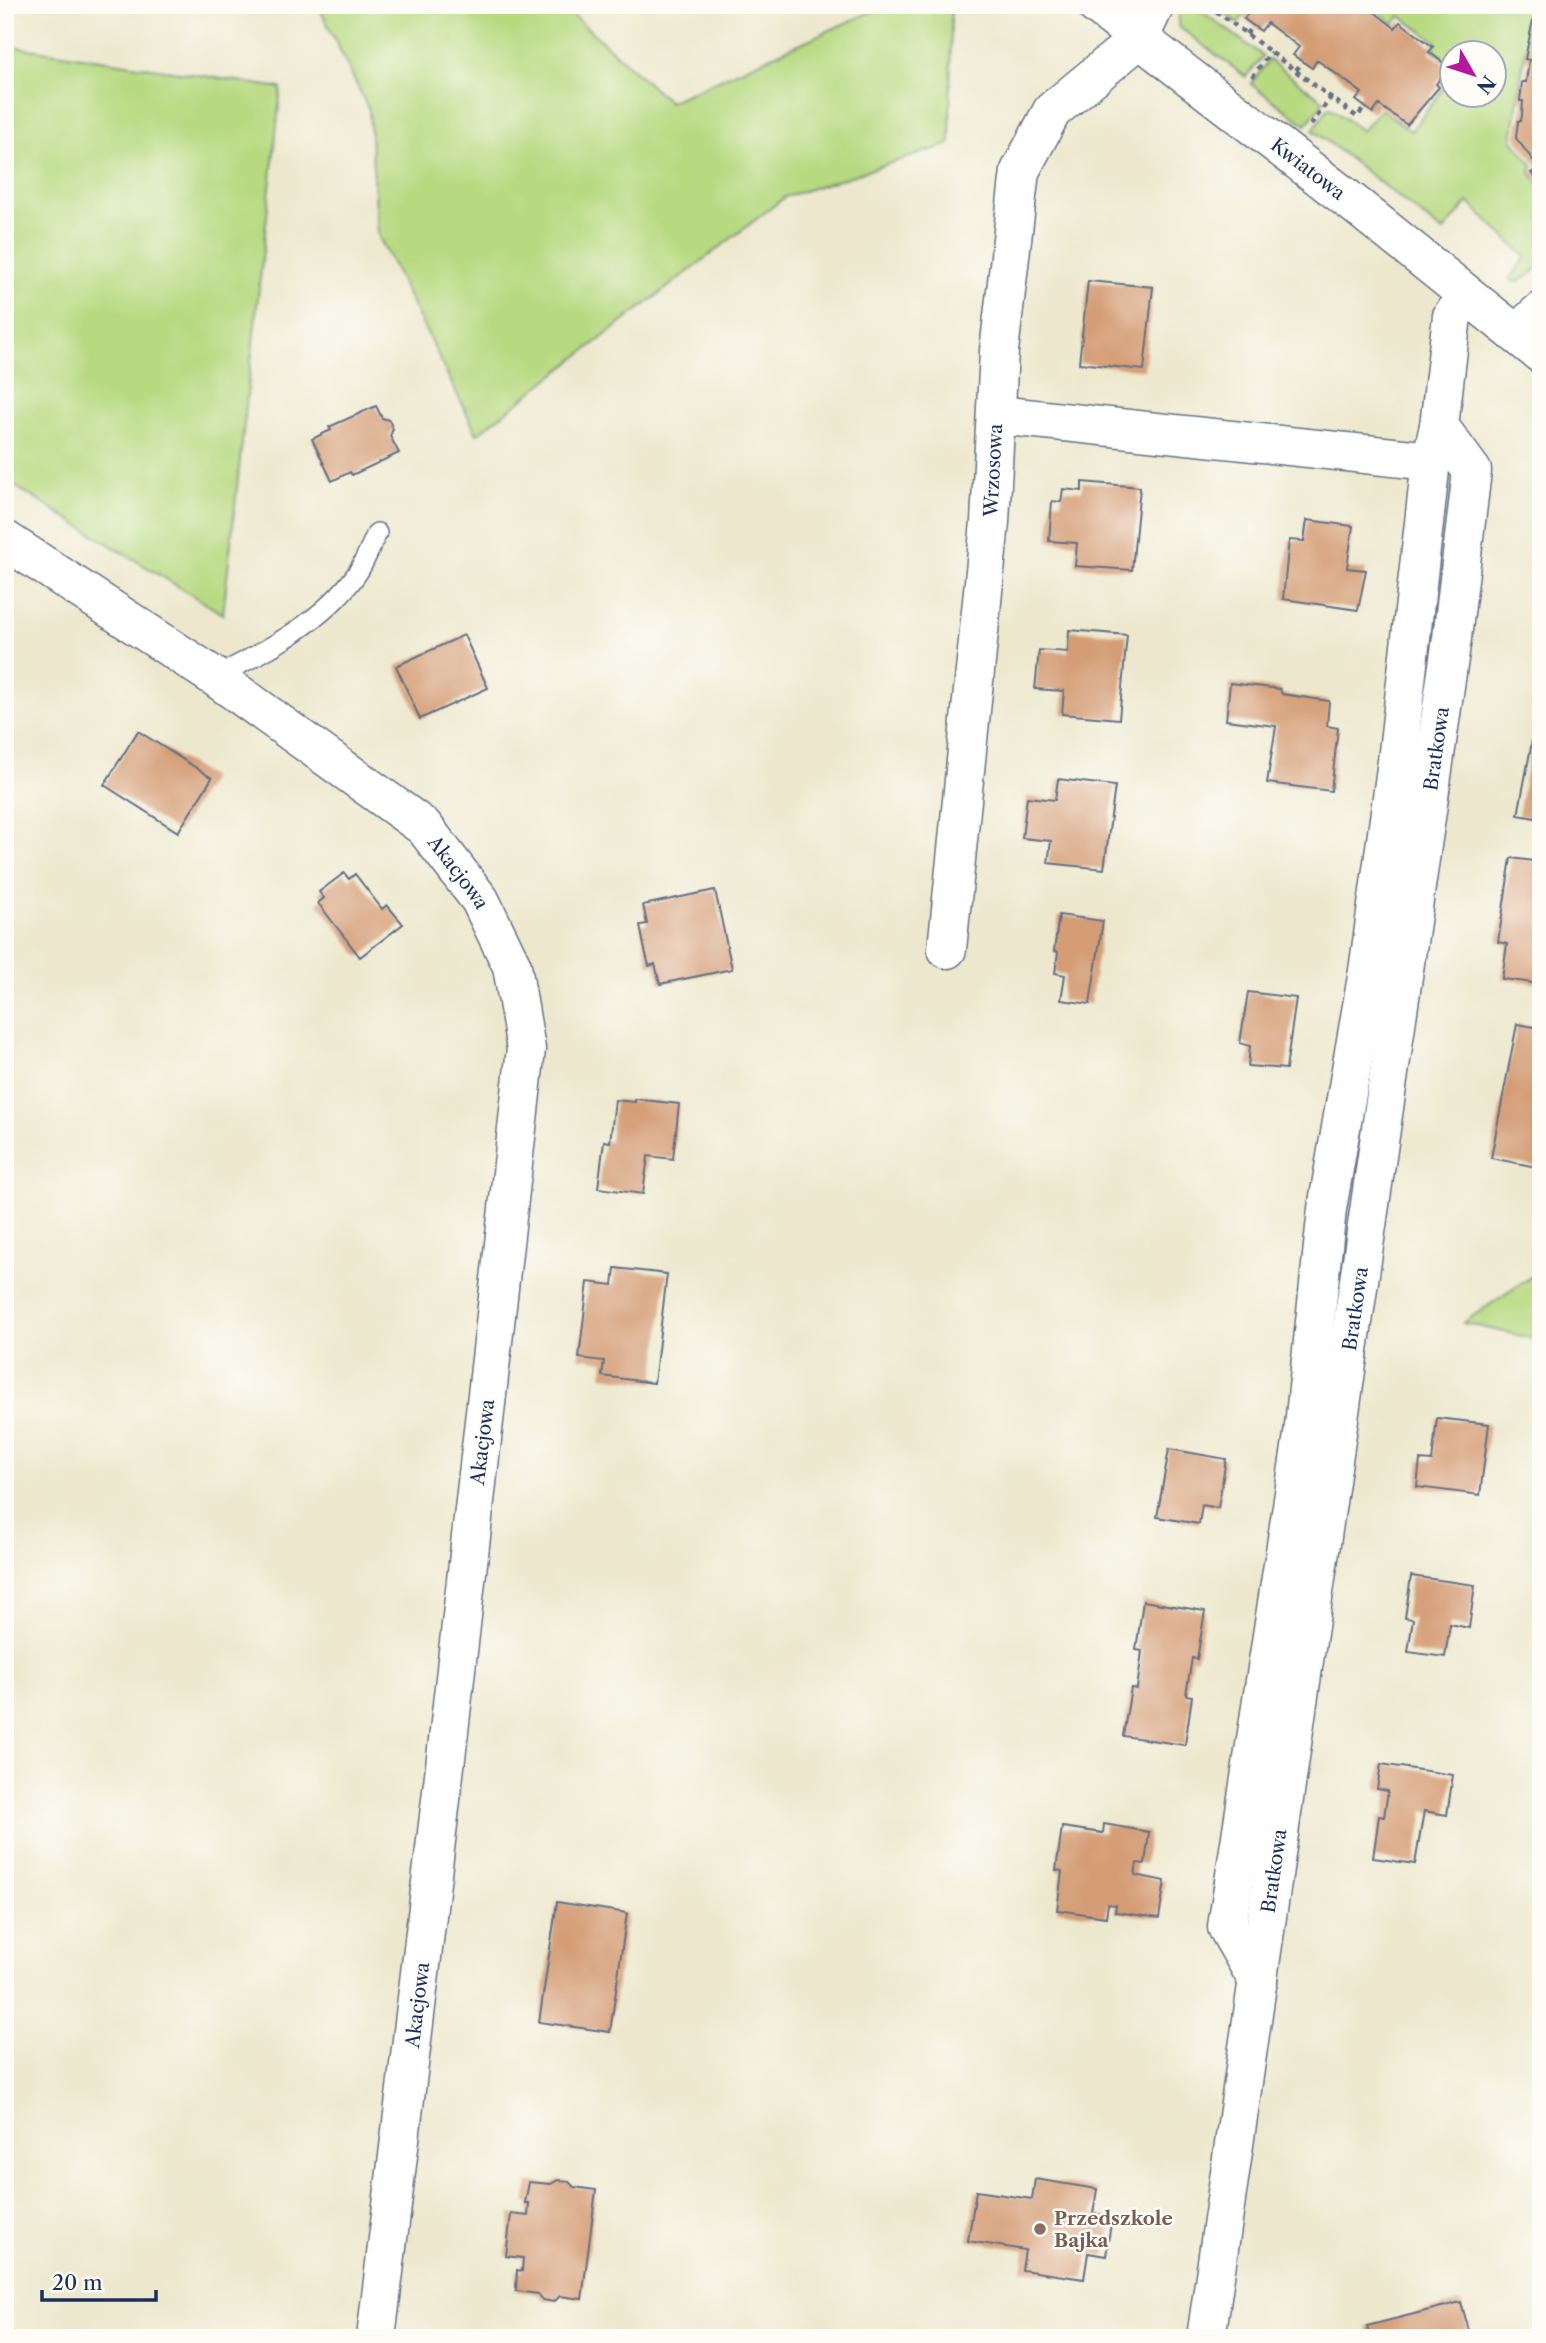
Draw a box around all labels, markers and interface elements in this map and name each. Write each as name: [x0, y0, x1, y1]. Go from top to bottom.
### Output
north arrow: [1438, 38, 1508, 108]
text: N: [1472, 71, 1500, 98]
street label: Kwiatowa: [1266, 133, 1350, 205]
street label: Wrzosowa: [979, 423, 1007, 519]
street label: Bratkowa: [1419, 705, 1454, 792]
street label: Akacjowa: [422, 830, 493, 913]
street label: Bratkowa: [1338, 1265, 1373, 1352]
street label: Akacjowa: [466, 1398, 499, 1487]
street label: Bratkowa: [1257, 1827, 1292, 1914]
street label: Akacjowa: [401, 1961, 434, 2050]
place label: Przedszkole Bajka: [1054, 2207, 1173, 2252]
marker: Przedszkole Bajka: [1032, 2221, 1048, 2237]
scale bar: [42, 2259, 156, 2303]
text: 20 m: [52, 2270, 103, 2295]

